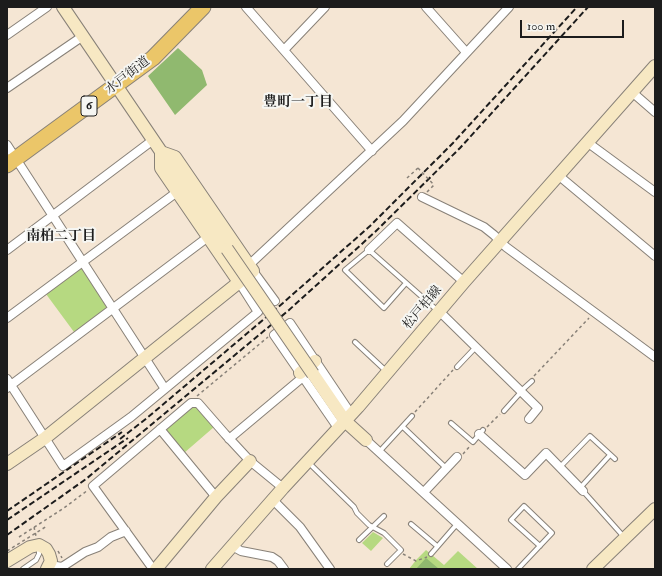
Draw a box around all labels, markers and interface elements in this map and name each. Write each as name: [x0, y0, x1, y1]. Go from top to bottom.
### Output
scale bar: [522, 12, 626, 38]
text: 100 m: [527, 19, 555, 34]
street label: 水戸街道: [103, 54, 153, 98]
district label: 豊町一丁目: [263, 95, 333, 111]
road number: 6: [81, 96, 97, 116]
district label: 南柏二丁目: [26, 229, 96, 245]
street label: 松戸柏線: [400, 283, 446, 333]

